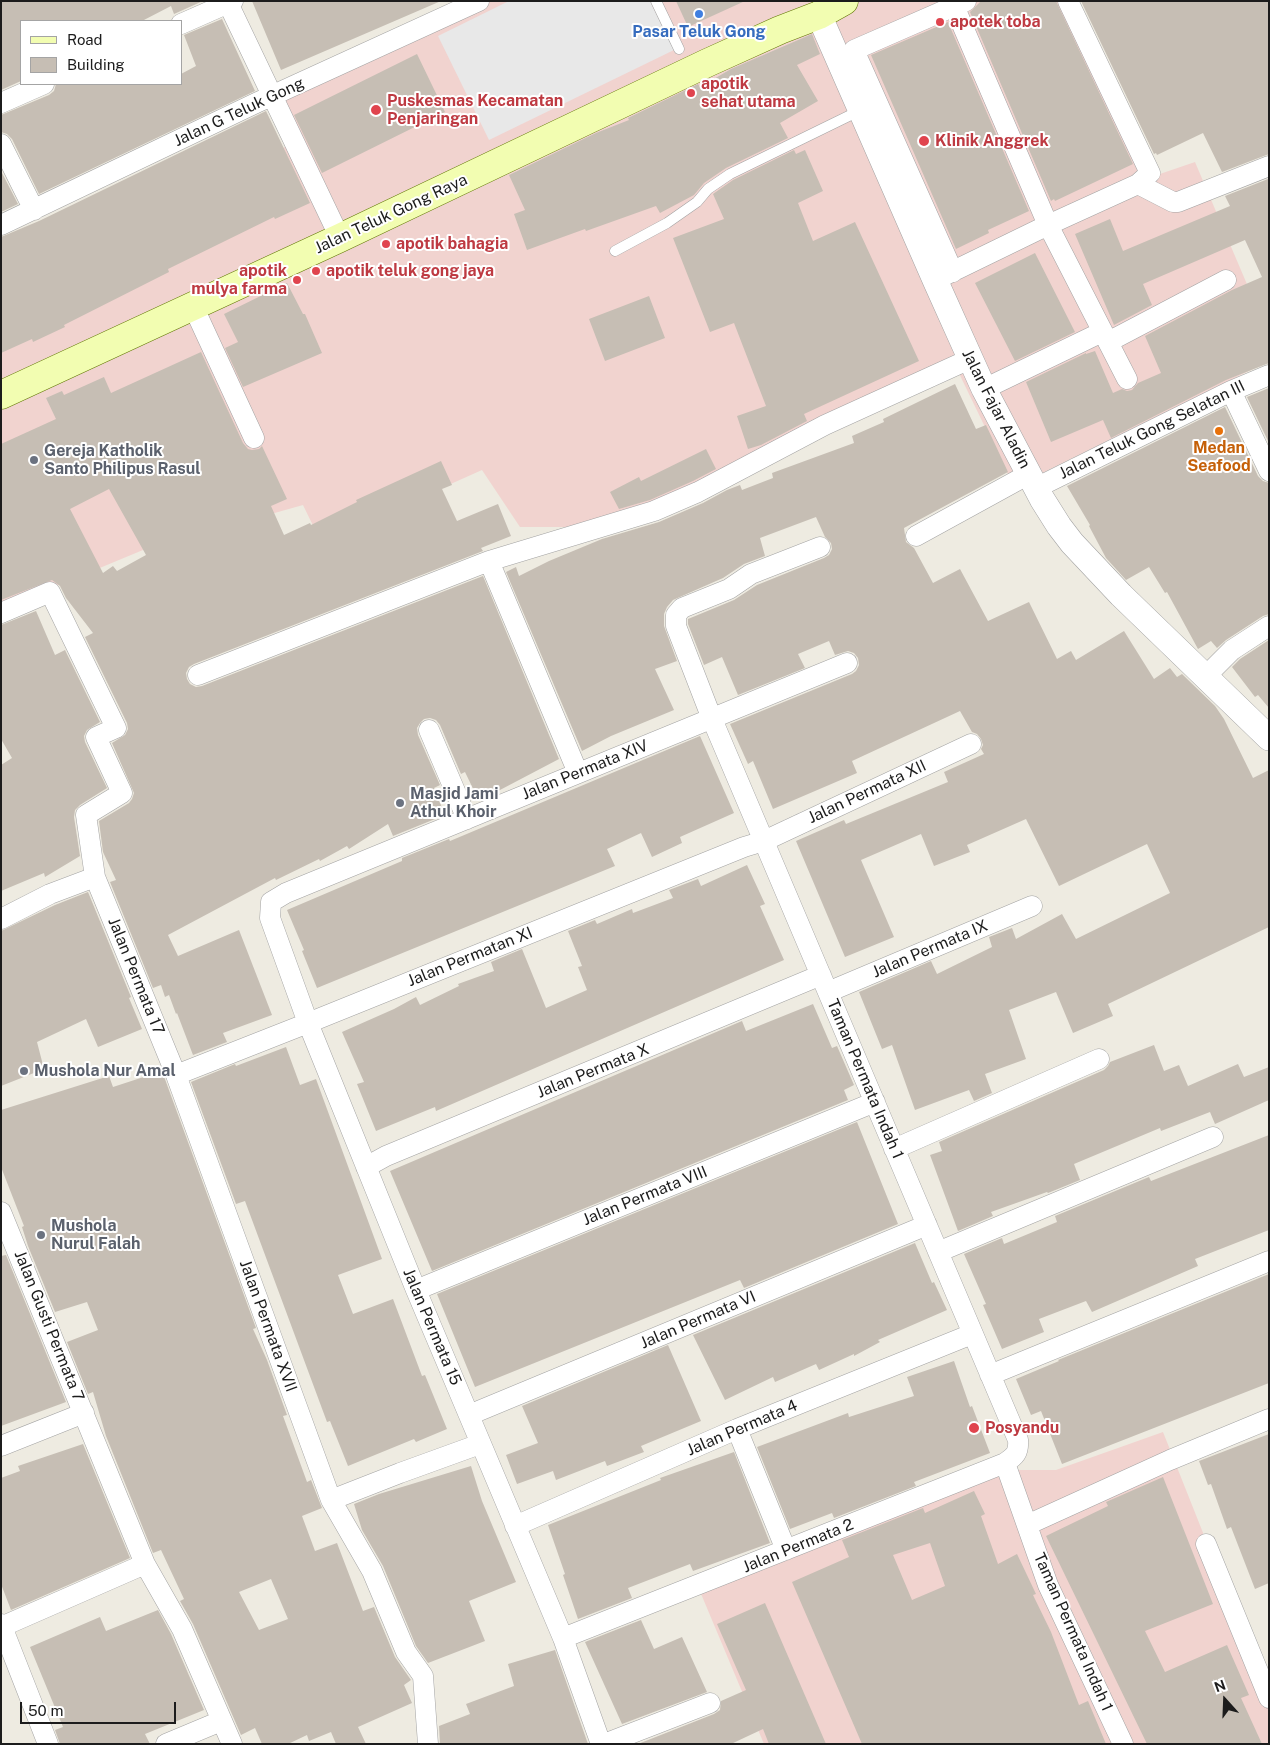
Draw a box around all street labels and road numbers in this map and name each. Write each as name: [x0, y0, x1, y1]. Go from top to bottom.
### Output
street label: Jalan G Teluk Gong: [171, 73, 307, 151]
street label: Jalan Teluk Gong Raya: [312, 170, 470, 258]
street label: Jalan Fajar Aladin: [958, 346, 1034, 472]
street label: Jalan Teluk Gong Selatan III: [1056, 376, 1248, 484]
street label: Jalan Permata XIV: [519, 736, 651, 804]
street label: Jalan Permata XII: [805, 756, 929, 828]
street label: Jalan Permata 17: [104, 915, 168, 1037]
street label: Jalan Permata IX: [869, 916, 991, 982]
street label: Jalan Permatan XI: [405, 923, 535, 991]
street label: Taman Permata Indah 1: [823, 996, 907, 1162]
street label: Jalan Permata X: [534, 1040, 652, 1102]
street label: Jalan Permata VIII: [580, 1162, 710, 1230]
street label: Jalan Gusti Permata 7: [10, 1248, 88, 1404]
street label: Jalan Permata XVII: [235, 1257, 301, 1395]
street label: Jalan Permata 15: [399, 1266, 465, 1388]
street label: Jalan Permata VI: [637, 1287, 759, 1353]
street label: Jalan Permata 4: [684, 1396, 800, 1460]
street label: Jalan Permata 2: [740, 1515, 856, 1577]
street label: Taman Permata Indah 1: [1029, 1550, 1117, 1714]

